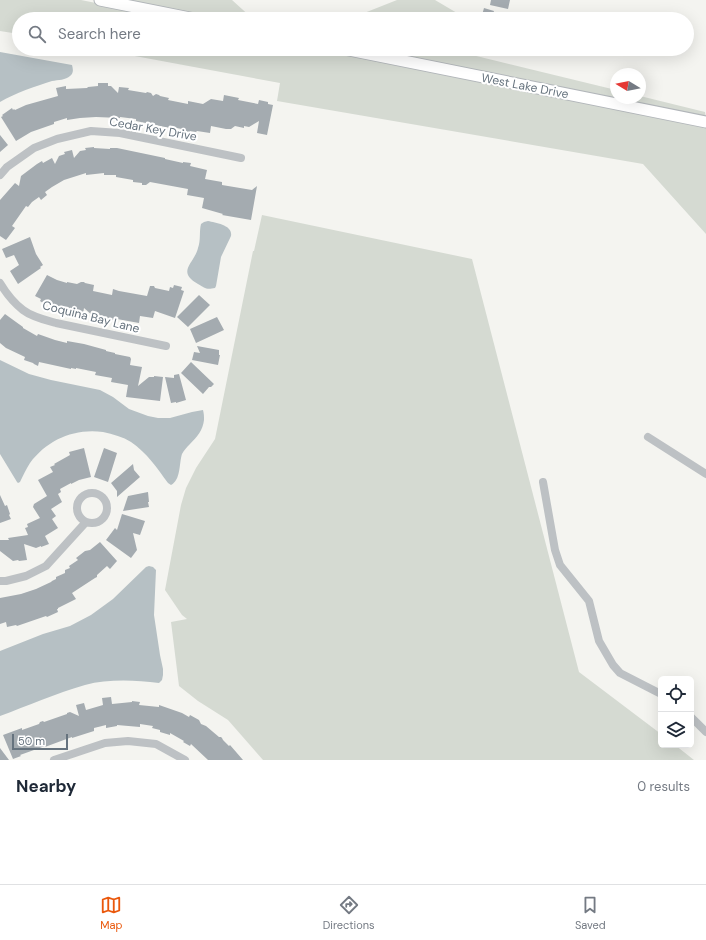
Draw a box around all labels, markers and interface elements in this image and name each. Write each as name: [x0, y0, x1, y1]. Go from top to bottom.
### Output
search box: [12, 12, 694, 56]
icon: search: [26, 23, 48, 45]
text: Search here: [58, 24, 141, 44]
north arrow: [610, 68, 646, 104]
street label: West Lake Drive: [480, 70, 570, 102]
street label: Cedar Key Drive: [108, 113, 198, 145]
street label: Coquina Bay Lane: [41, 297, 141, 337]
map controls: [658, 676, 694, 748]
button: locate: [658, 676, 694, 712]
button: layers: [658, 712, 694, 748]
scale bar: [12, 732, 68, 751]
text: 50 m: [18, 734, 45, 748]
text: Nearby: [16, 775, 76, 797]
text: 0 results: [637, 778, 690, 795]
tab: Map: [100, 894, 122, 932]
tab: Directions: [323, 894, 375, 932]
tab: Saved: [575, 894, 606, 932]

